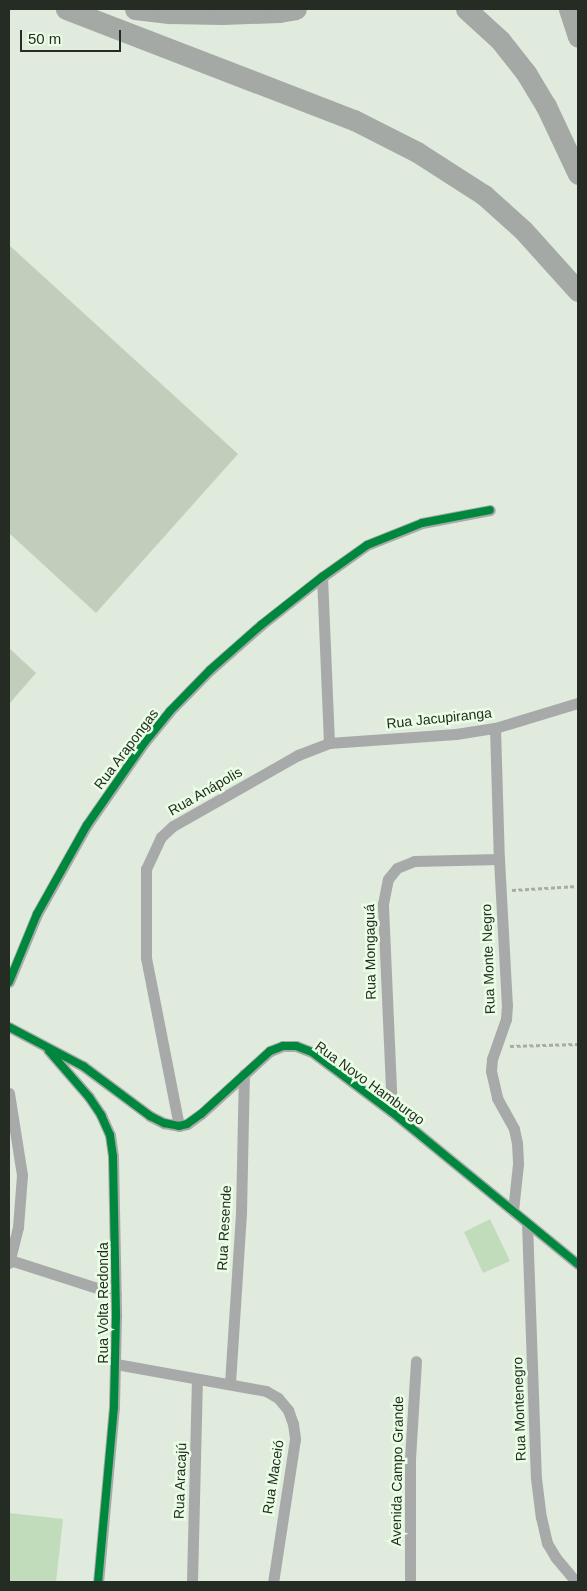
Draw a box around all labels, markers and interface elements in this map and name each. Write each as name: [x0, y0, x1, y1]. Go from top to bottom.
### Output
scale bar: [22, 20, 124, 52]
text: 50 m: [28, 30, 61, 47]
street label: Rua Jacupiranga: [385, 704, 493, 732]
street label: Rua Arapongas: [90, 705, 162, 793]
street label: Rua Anápolis: [165, 763, 245, 819]
street label: Rua Monte Negro: [478, 903, 498, 1015]
street label: Rua Mongaguá: [361, 904, 379, 1000]
street label: Rua Novo Hamburgo: [312, 1038, 428, 1128]
street label: Rua Resende: [213, 1185, 235, 1271]
street label: Rua Volta Redonda: [95, 1242, 111, 1364]
street label: Rua Montenegro: [509, 1357, 529, 1461]
street label: Avenida Campo Grande: [387, 1396, 407, 1546]
street label: Rua Maceió: [259, 1439, 287, 1515]
street label: Rua Aracajú: [170, 1442, 190, 1520]

